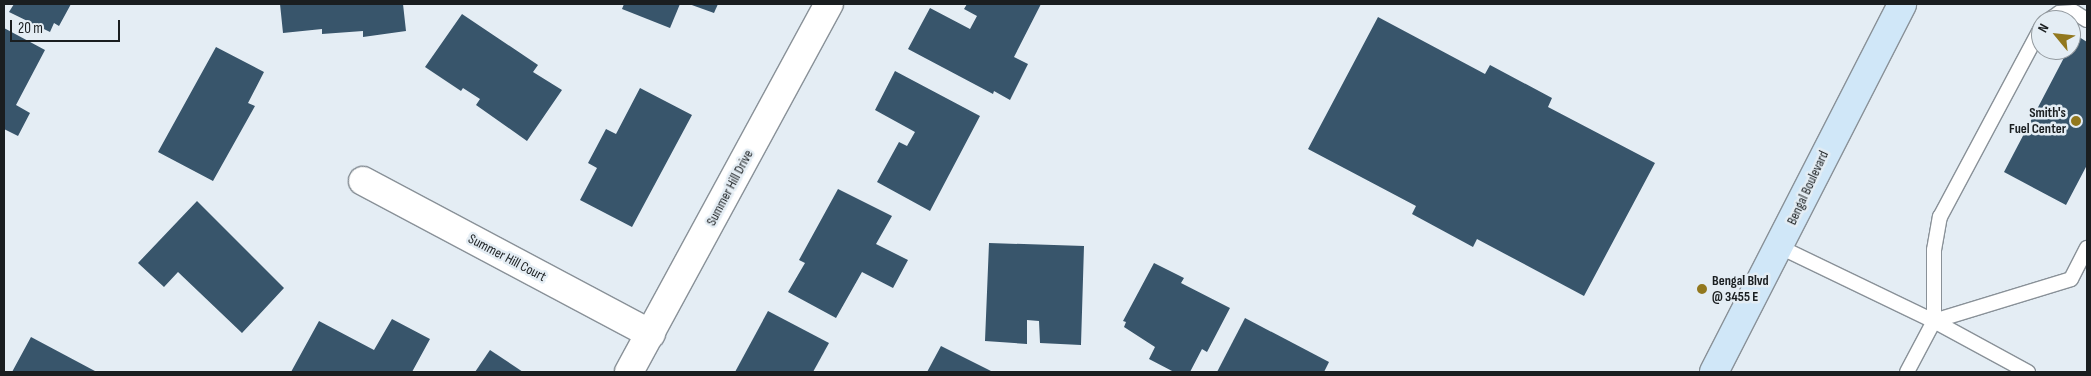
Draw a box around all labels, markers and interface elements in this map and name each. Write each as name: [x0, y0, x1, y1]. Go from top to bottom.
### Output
scale bar: [12, 10, 122, 42]
north arrow: [2031, 10, 2081, 60]
text: 20 m: [18, 19, 43, 38]
text: N: [2034, 21, 2052, 35]
place label: Smith's Fuel Center: [2009, 105, 2066, 138]
marker: Smith's Fuel Center: [2070, 115, 2082, 127]
street label: Summer Hill Drive: [703, 147, 757, 229]
street label: Bengal Boulevard: [1784, 148, 1832, 228]
street label: Summer Hill Court: [465, 230, 549, 286]
place label: Bengal Blvd @ 3455 E: [1712, 273, 1769, 306]
marker: Bengal Blvd @ 3455 E: [1696, 283, 1708, 295]

